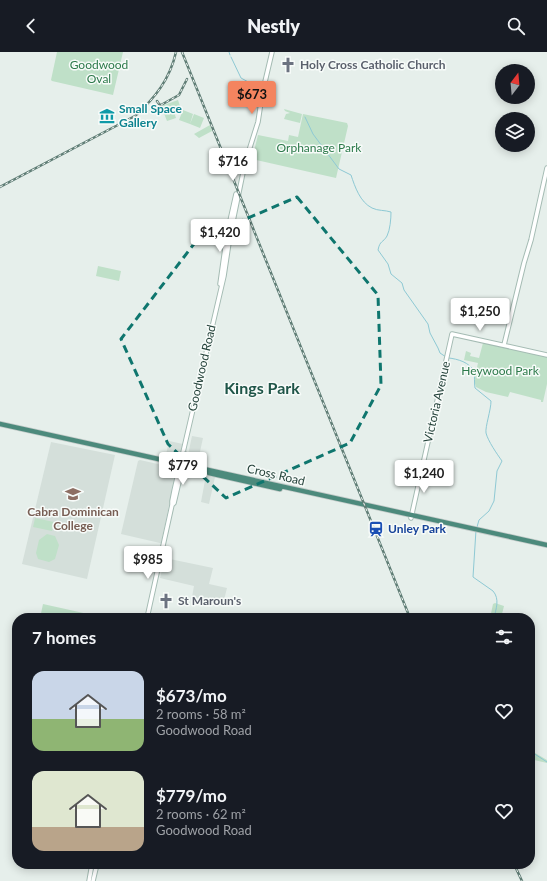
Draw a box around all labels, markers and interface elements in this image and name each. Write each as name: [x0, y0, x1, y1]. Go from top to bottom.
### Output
icon: back: [20, 15, 42, 37]
text: Nestly: [247, 15, 300, 37]
icon: search: [505, 15, 527, 37]
church icon: Holy Cross Catholic Church: [279, 56, 297, 74]
park label: Goodwood Oval: [70, 57, 128, 86]
place label: Holy Cross Catholic Church: [300, 57, 446, 72]
north arrow: [495, 64, 535, 104]
map controls: [495, 64, 535, 152]
pin: $673: [228, 81, 276, 115]
text: $673: [237, 86, 267, 102]
place label: Small Space Gallery: [119, 101, 183, 130]
museum icon: Small Space Gallery: [98, 107, 116, 125]
button: layers: [495, 112, 535, 152]
park label: Orphanage Park: [277, 140, 362, 155]
pin: $716: [209, 148, 257, 182]
text: $716: [218, 153, 248, 169]
pin: $1,420: [187, 219, 253, 253]
text: $1,420: [200, 224, 240, 240]
pin: $1,250: [447, 298, 513, 332]
text: $1,250: [460, 303, 500, 319]
street label: Goodwood Road: [184, 323, 219, 413]
street label: Victoria Avenue: [420, 360, 453, 444]
park label: Heywood Park: [461, 363, 540, 378]
district label: Kings Park: [224, 378, 300, 397]
pin: $779: [159, 452, 207, 486]
text: $779: [168, 457, 198, 473]
pin: $1,240: [391, 460, 457, 494]
street label: Cross Road: [246, 461, 307, 488]
text: $1,240: [404, 465, 444, 481]
school or university icon: Cabra Dominican College: [64, 485, 82, 503]
place label: Cabra Dominican College: [27, 504, 119, 533]
station icon: Unley Park: [367, 520, 385, 538]
place label: Unley Park: [388, 521, 446, 536]
pin: $985: [124, 546, 172, 580]
text: $985: [133, 551, 163, 567]
church icon: St Maroun's: [157, 592, 175, 610]
place label: St Maroun's: [178, 593, 241, 608]
icon: filters: [493, 626, 515, 648]
text: 7 homes: [32, 627, 96, 648]
text: $673/mo: [156, 685, 227, 706]
icon: home: [64, 687, 112, 735]
icon: heart: [493, 700, 515, 722]
text: 2 rooms · 58 m²: [156, 706, 246, 722]
text: Goodwood Road: [156, 722, 252, 738]
text: $779/mo: [156, 785, 227, 806]
icon: home: [64, 787, 112, 835]
icon: heart: [493, 800, 515, 822]
text: 2 rooms · 62 m²: [156, 806, 246, 822]
text: Goodwood Road: [156, 822, 252, 838]

